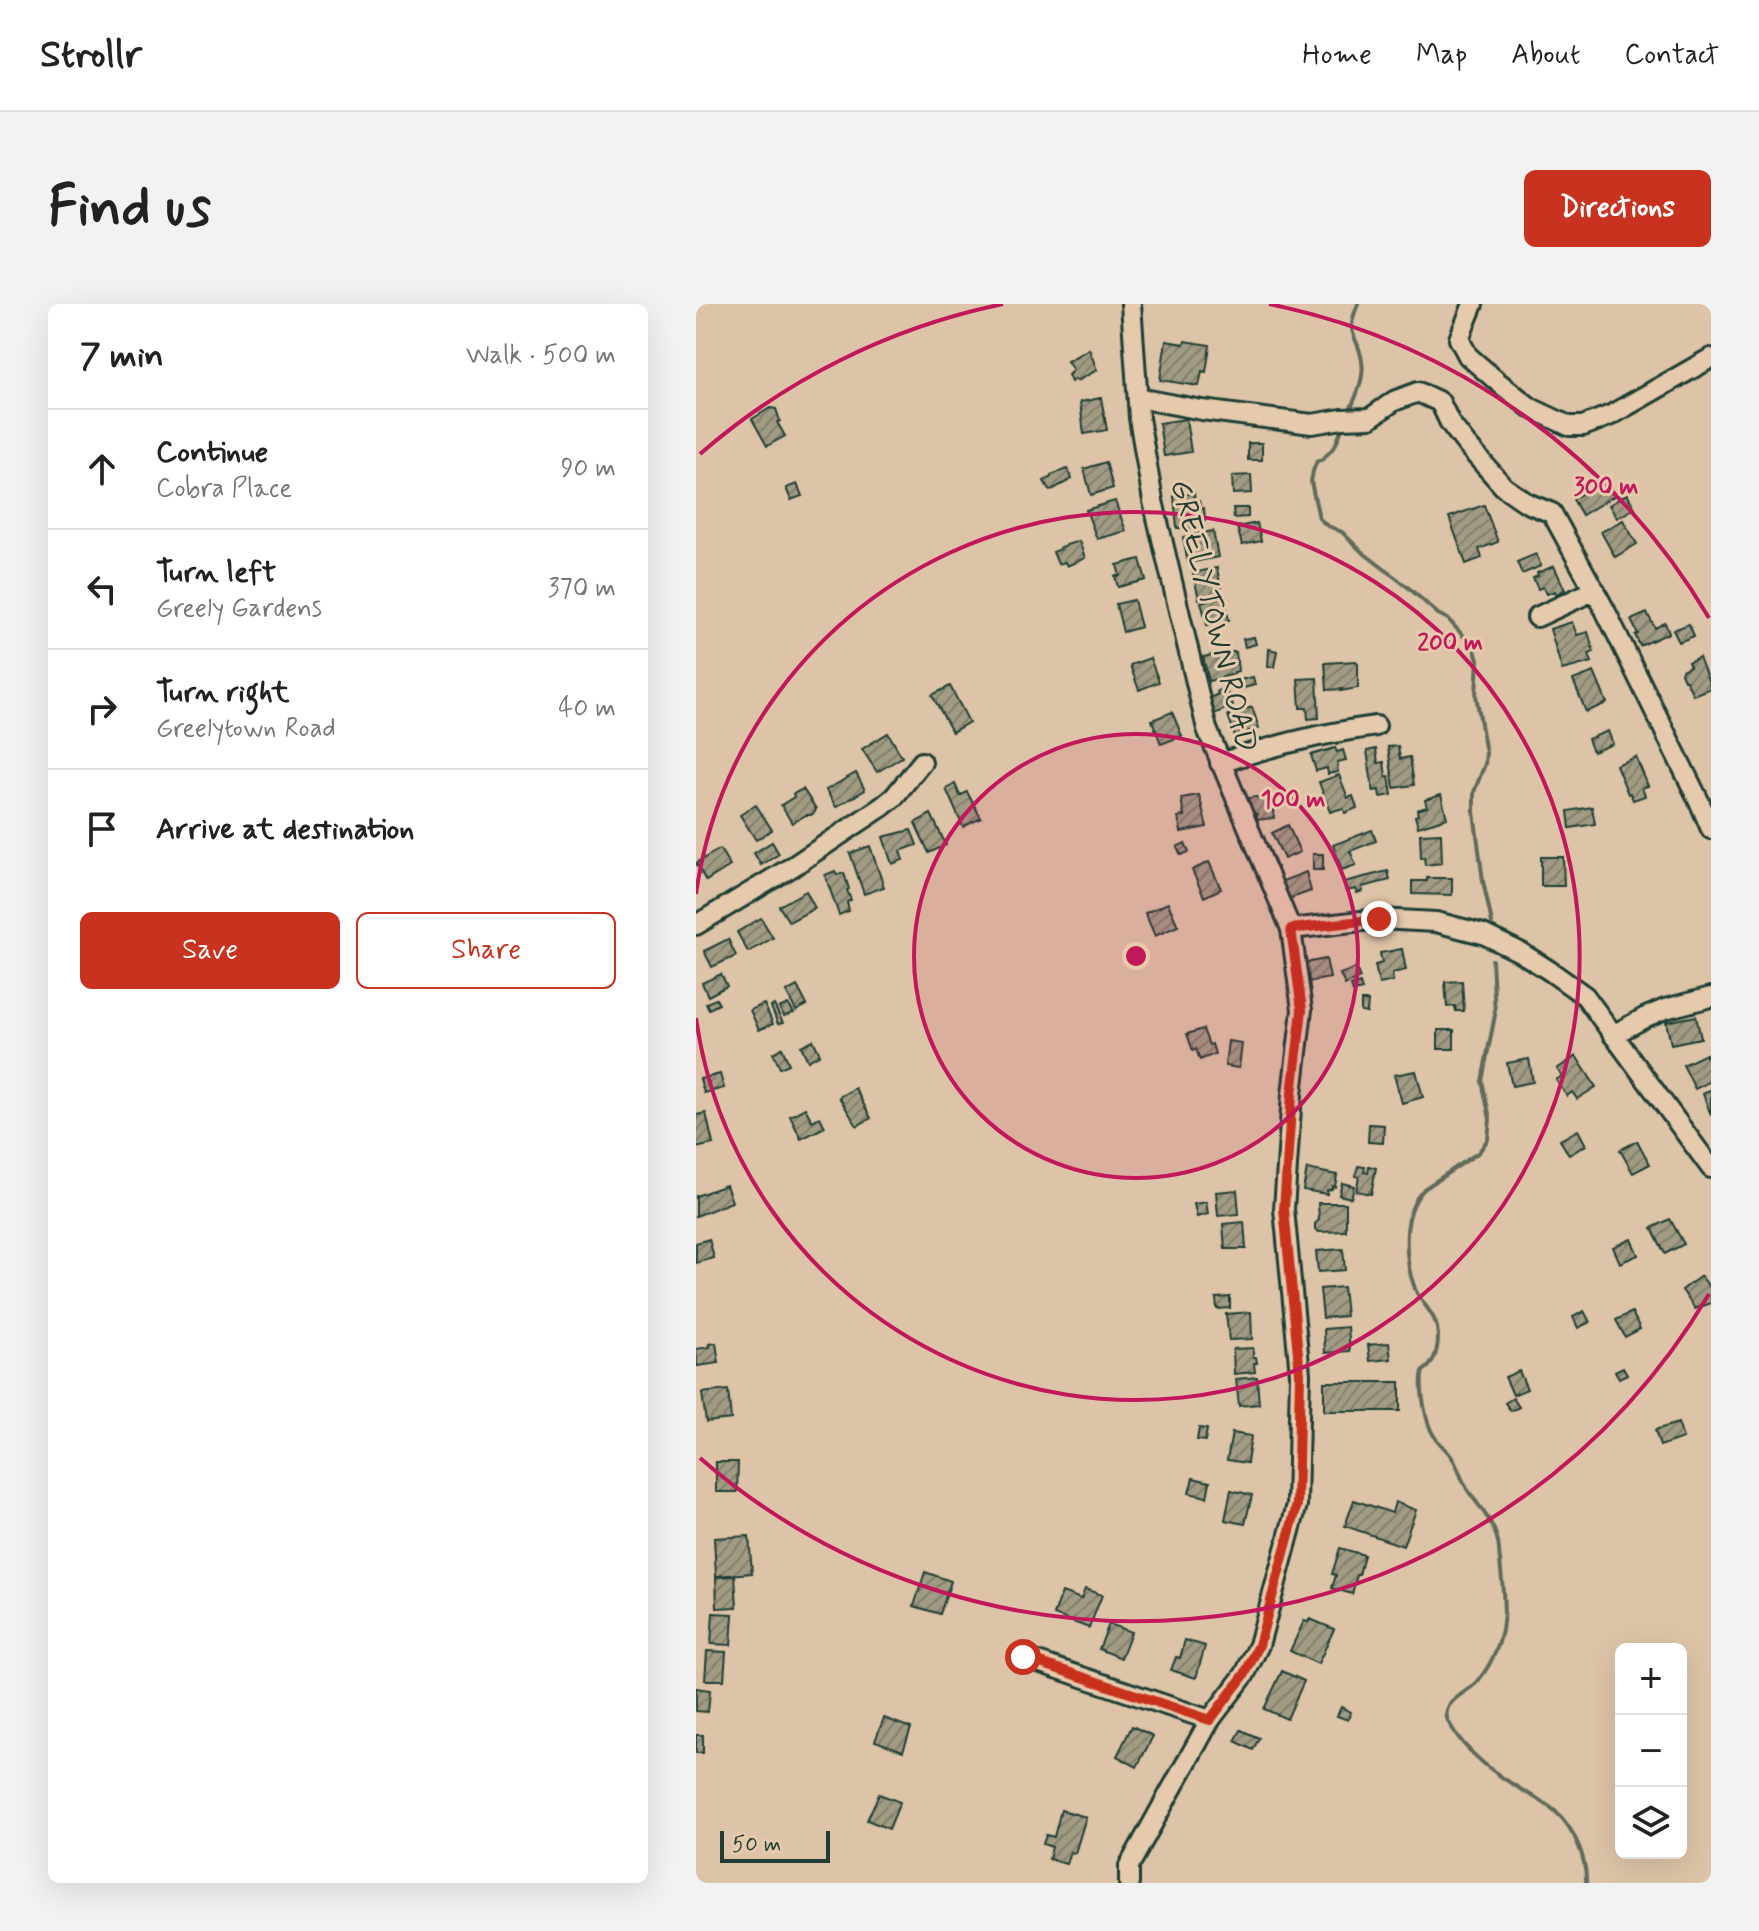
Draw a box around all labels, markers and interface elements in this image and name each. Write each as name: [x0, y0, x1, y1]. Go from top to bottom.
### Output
text: Strollr: [40, 31, 142, 80]
text: Home: [1302, 37, 1372, 74]
text: Map: [1416, 37, 1467, 74]
text: About: [1511, 37, 1580, 74]
text: Contact: [1624, 37, 1719, 74]
button: Directions: [1524, 170, 1711, 247]
text: Find us: [48, 172, 211, 245]
text: 7 min: [80, 334, 164, 379]
text: Walk · 500 m: [466, 339, 616, 373]
text: Continue: [156, 433, 268, 472]
icon: ahead: [80, 447, 124, 491]
text: 90 m: [561, 452, 616, 486]
text: Cobra Place: [156, 472, 292, 506]
text: 300 m: [1574, 472, 1638, 503]
street label: GREELYTOWN ROAD: [1160, 475, 1266, 757]
text: Turn left: [156, 553, 276, 592]
icon: left: [80, 567, 124, 611]
text: 370 m: [548, 572, 616, 606]
text: Greely Gardens: [156, 592, 322, 626]
text: 200 m: [1417, 628, 1483, 659]
text: Turn right: [156, 673, 289, 712]
icon: right: [80, 687, 124, 731]
text: 40 m: [558, 692, 616, 726]
text: Greelytown Road: [156, 712, 336, 746]
text: 100 m: [1261, 785, 1325, 816]
icon: arrive: [80, 807, 124, 851]
text: Arrive at destination: [156, 810, 414, 849]
route end: [1361, 901, 1397, 937]
button: Save: [80, 912, 340, 989]
button: Share: [356, 912, 616, 989]
centre of rings: [1122, 942, 1150, 970]
route start: [1005, 1639, 1041, 1675]
map controls: [1615, 1643, 1687, 1859]
button: +: [1615, 1643, 1687, 1715]
button: −: [1615, 1715, 1687, 1787]
button: layers: [1615, 1787, 1687, 1859]
scale bar: [720, 1827, 830, 1863]
text: 50 m: [732, 1831, 781, 1859]

